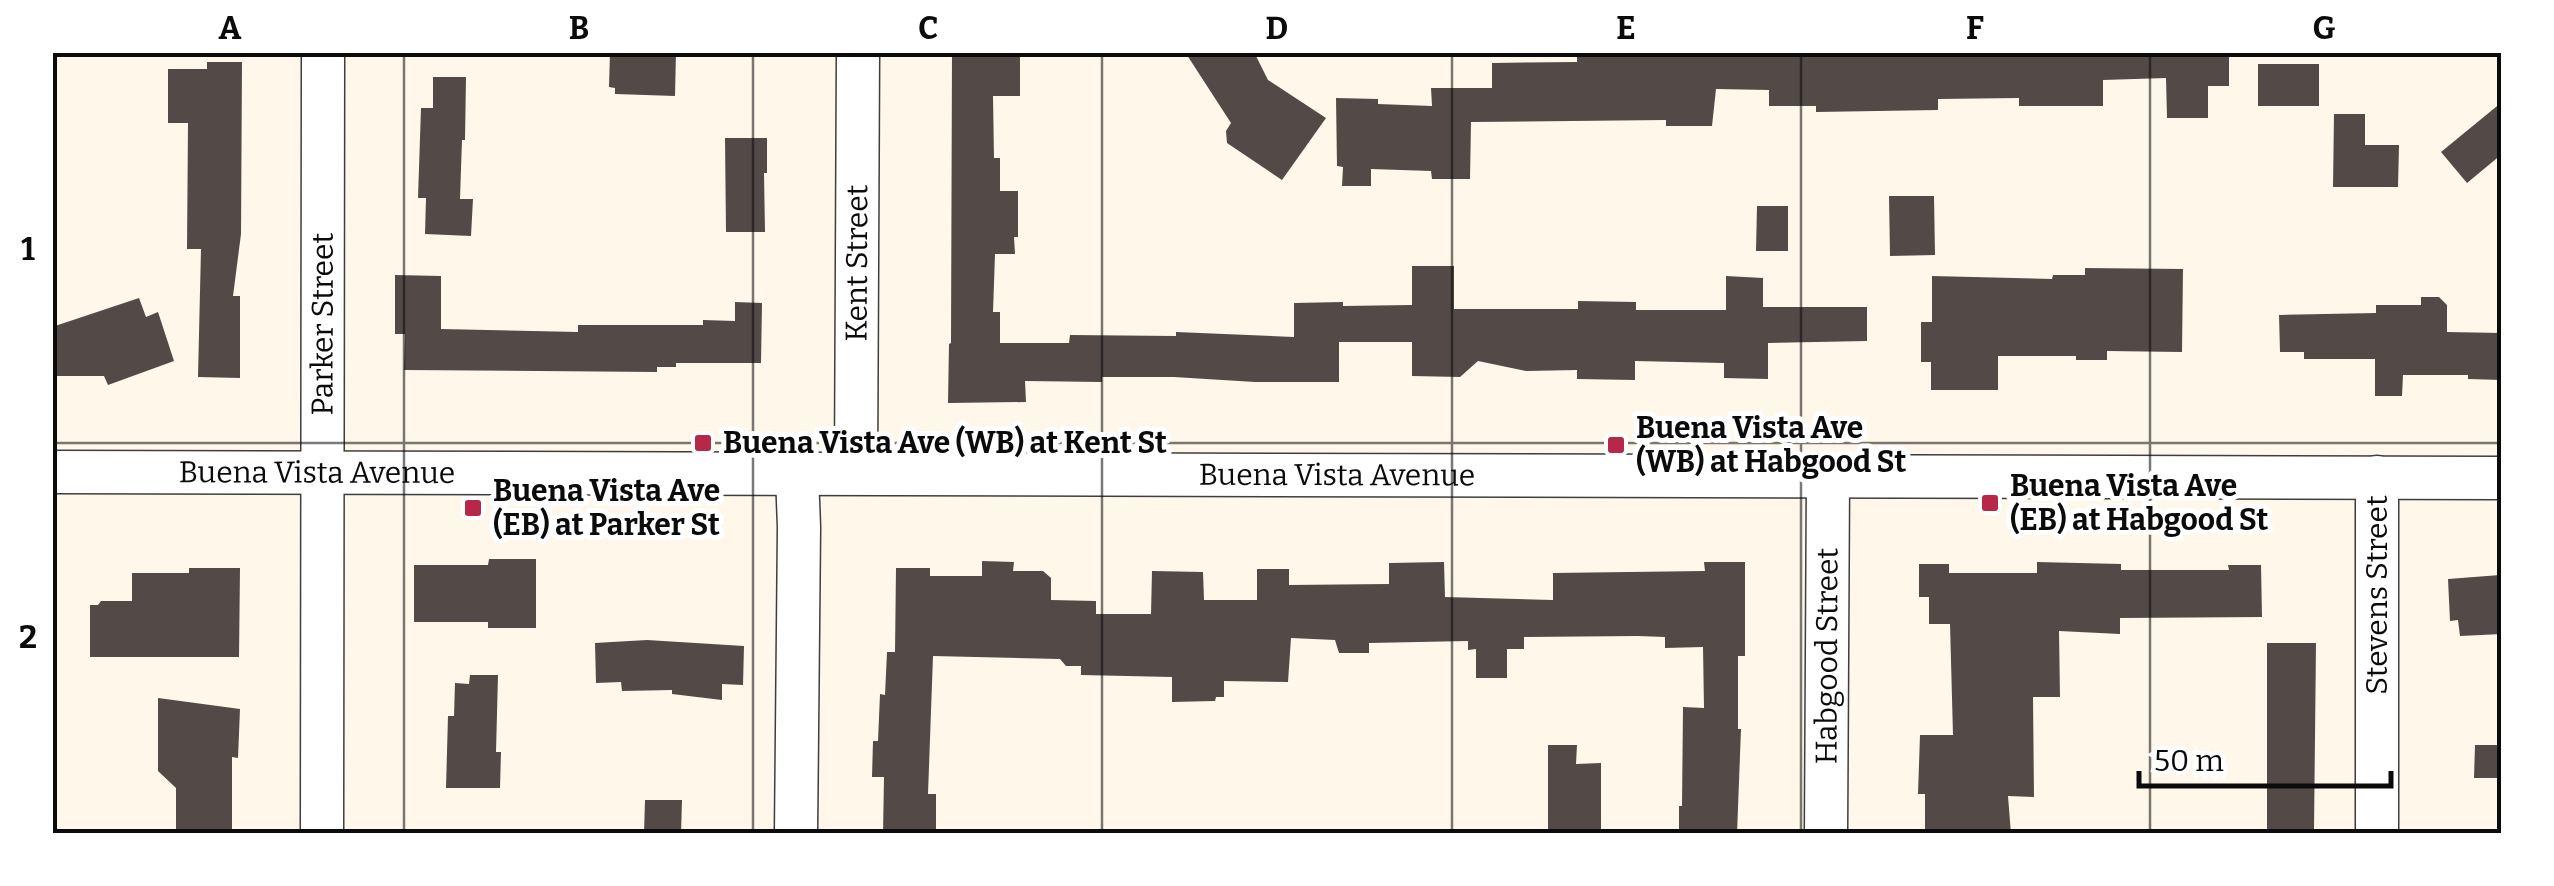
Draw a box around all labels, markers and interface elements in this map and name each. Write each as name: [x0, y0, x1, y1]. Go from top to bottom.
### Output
text: A: [219, 9, 242, 47]
text: B: [569, 9, 589, 47]
text: C: [918, 9, 938, 47]
text: D: [1266, 9, 1288, 47]
text: E: [1616, 9, 1636, 47]
text: F: [1966, 9, 1984, 47]
text: G: [2313, 9, 2336, 47]
street label: Kent Street: [839, 184, 875, 342]
text: 1: [21, 230, 35, 268]
street label: Parker Street: [305, 233, 341, 415]
place label: Buena Vista Ave (WB) at Habgood St: [1636, 410, 1906, 480]
place label: Buena Vista Ave (WB) at Kent St: [723, 425, 1167, 461]
marker: Buena Vista Ave (WB) at Kent St: [692, 432, 714, 454]
marker: Buena Vista Ave (WB) at Habgood St: [1605, 434, 1627, 456]
street label: Buena Vista Avenue: [179, 454, 455, 491]
street label: Buena Vista Avenue: [1199, 457, 1475, 493]
place label: Buena Vista Ave (EB) at Habgood St: [2010, 468, 2269, 538]
place label: Buena Vista Ave (EB) at Parker St: [493, 473, 720, 543]
marker: Buena Vista Ave (EB) at Habgood St: [1979, 492, 2001, 514]
street label: Stevens Street: [2359, 495, 2395, 695]
marker: Buena Vista Ave (EB) at Parker St: [462, 497, 484, 519]
street label: Habgood Street: [1808, 547, 1846, 764]
text: 2: [19, 618, 37, 656]
scale bar: [2139, 726, 2392, 788]
text: 50 m: [2154, 743, 2224, 779]

